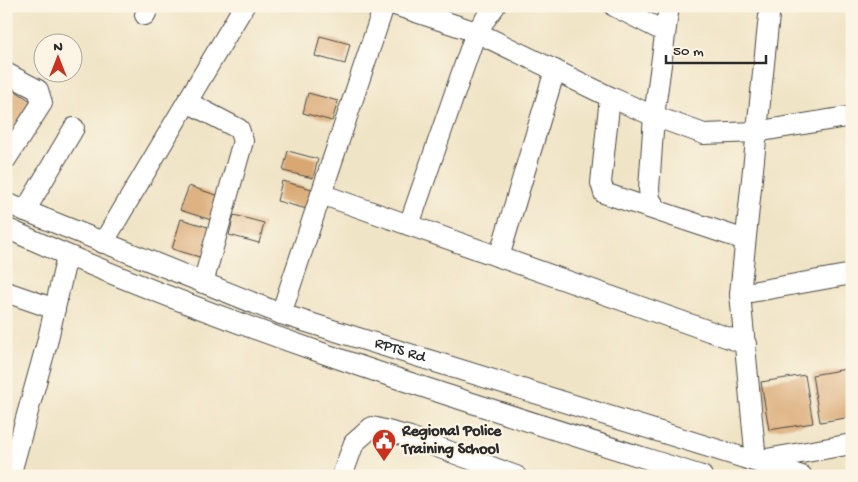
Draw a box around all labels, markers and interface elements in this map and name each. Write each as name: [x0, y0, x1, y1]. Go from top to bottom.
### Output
north arrow: [32, 32, 82, 82]
scale bar: [666, 32, 766, 64]
text: N: [53, 39, 63, 56]
text: 50 m: [673, 43, 704, 61]
street label: RPTS Rd: [372, 334, 429, 368]
place label: Regional Police Training School: [400, 423, 502, 460]
public building icon: Regional Police Training School: [371, 428, 397, 462]

